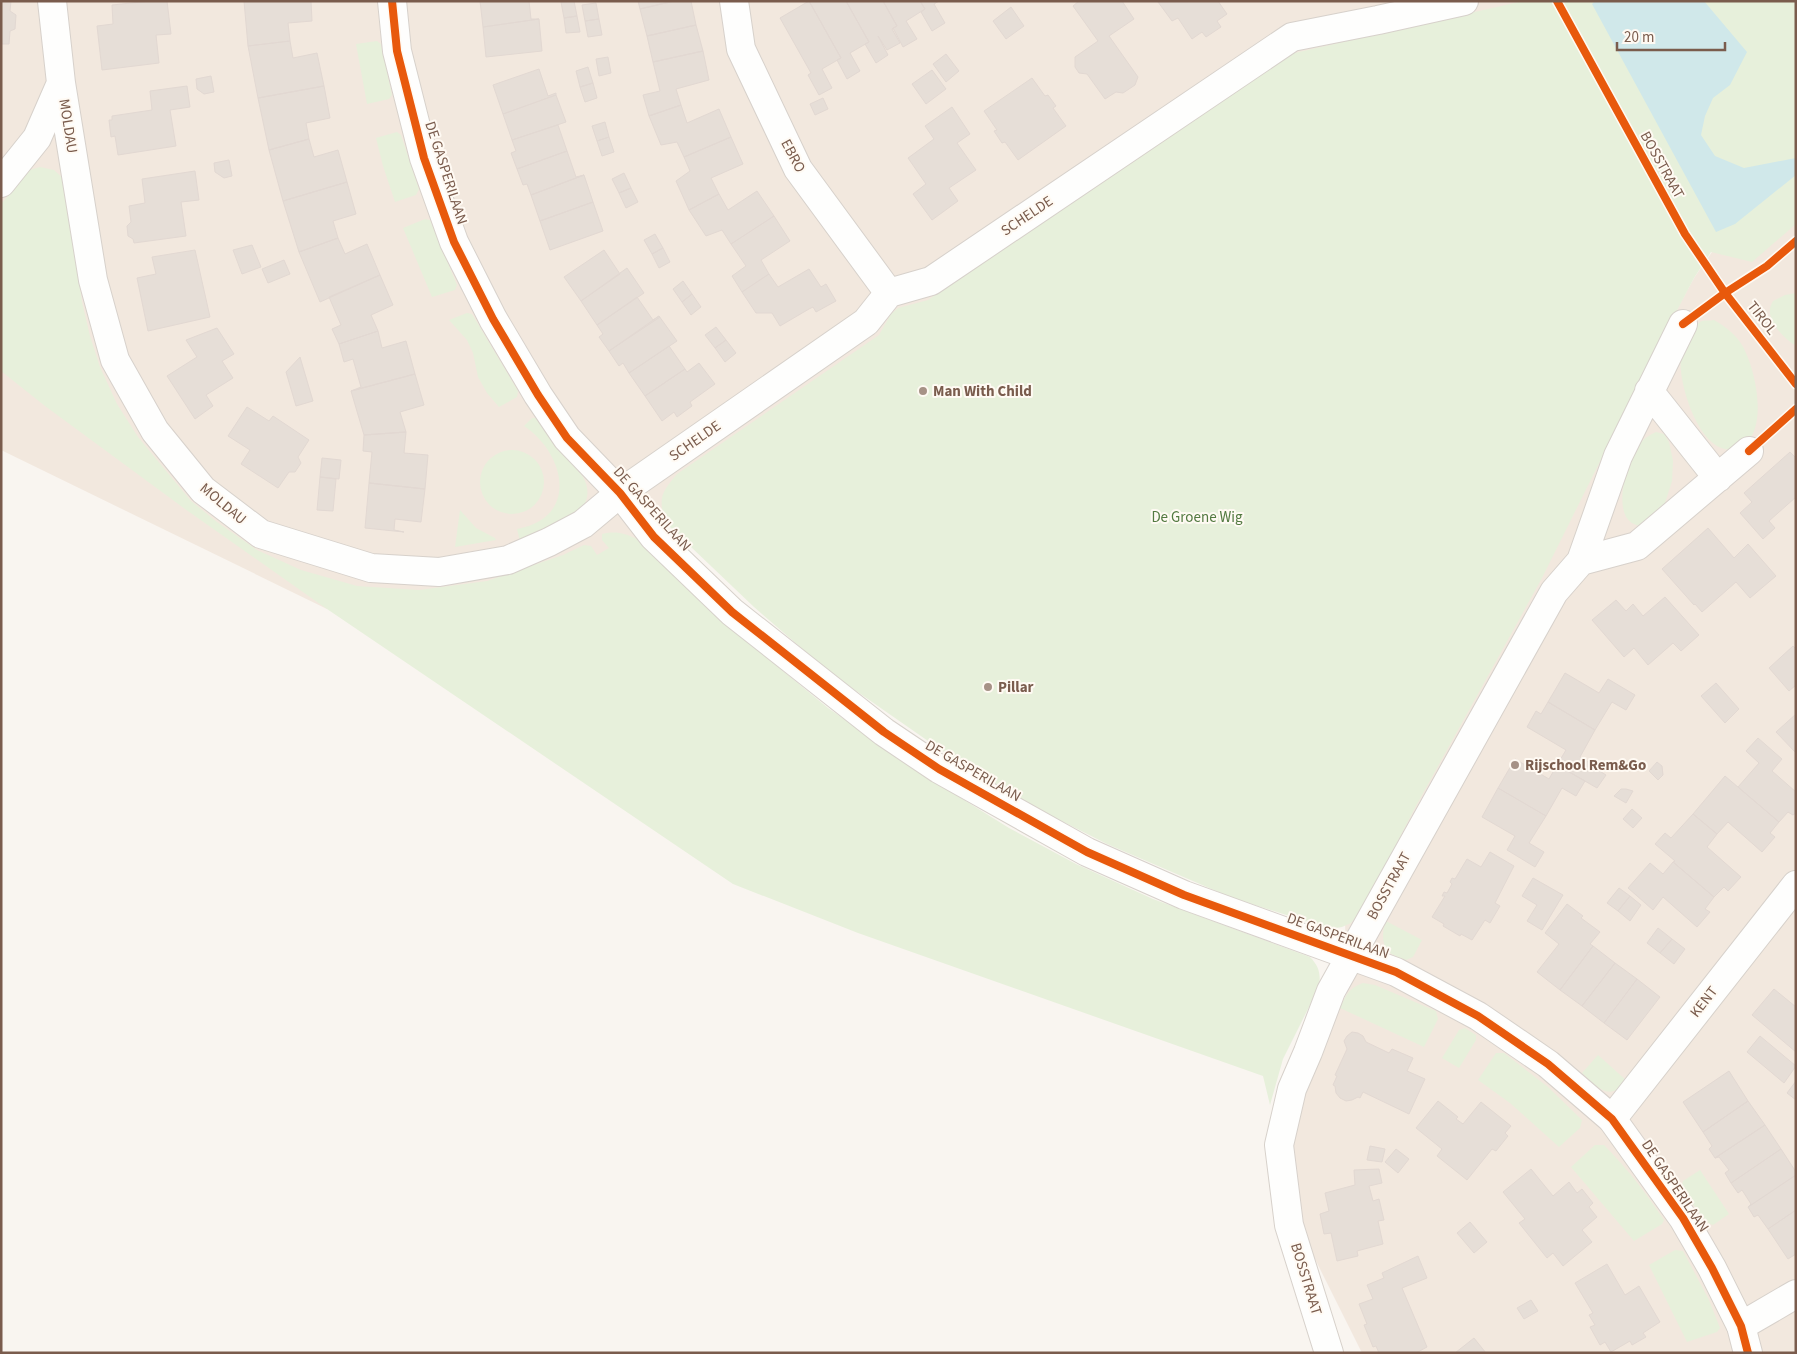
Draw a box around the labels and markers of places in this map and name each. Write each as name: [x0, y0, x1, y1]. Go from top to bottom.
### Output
place label: Man With Child: [933, 381, 1032, 402]
marker: Man With Child: [917, 385, 929, 397]
place label: Pillar: [998, 677, 1034, 698]
marker: Pillar: [982, 681, 994, 693]
place label: Rijschool Rem&Go: [1525, 755, 1646, 776]
marker: Rijschool Rem&Go: [1509, 759, 1521, 771]

